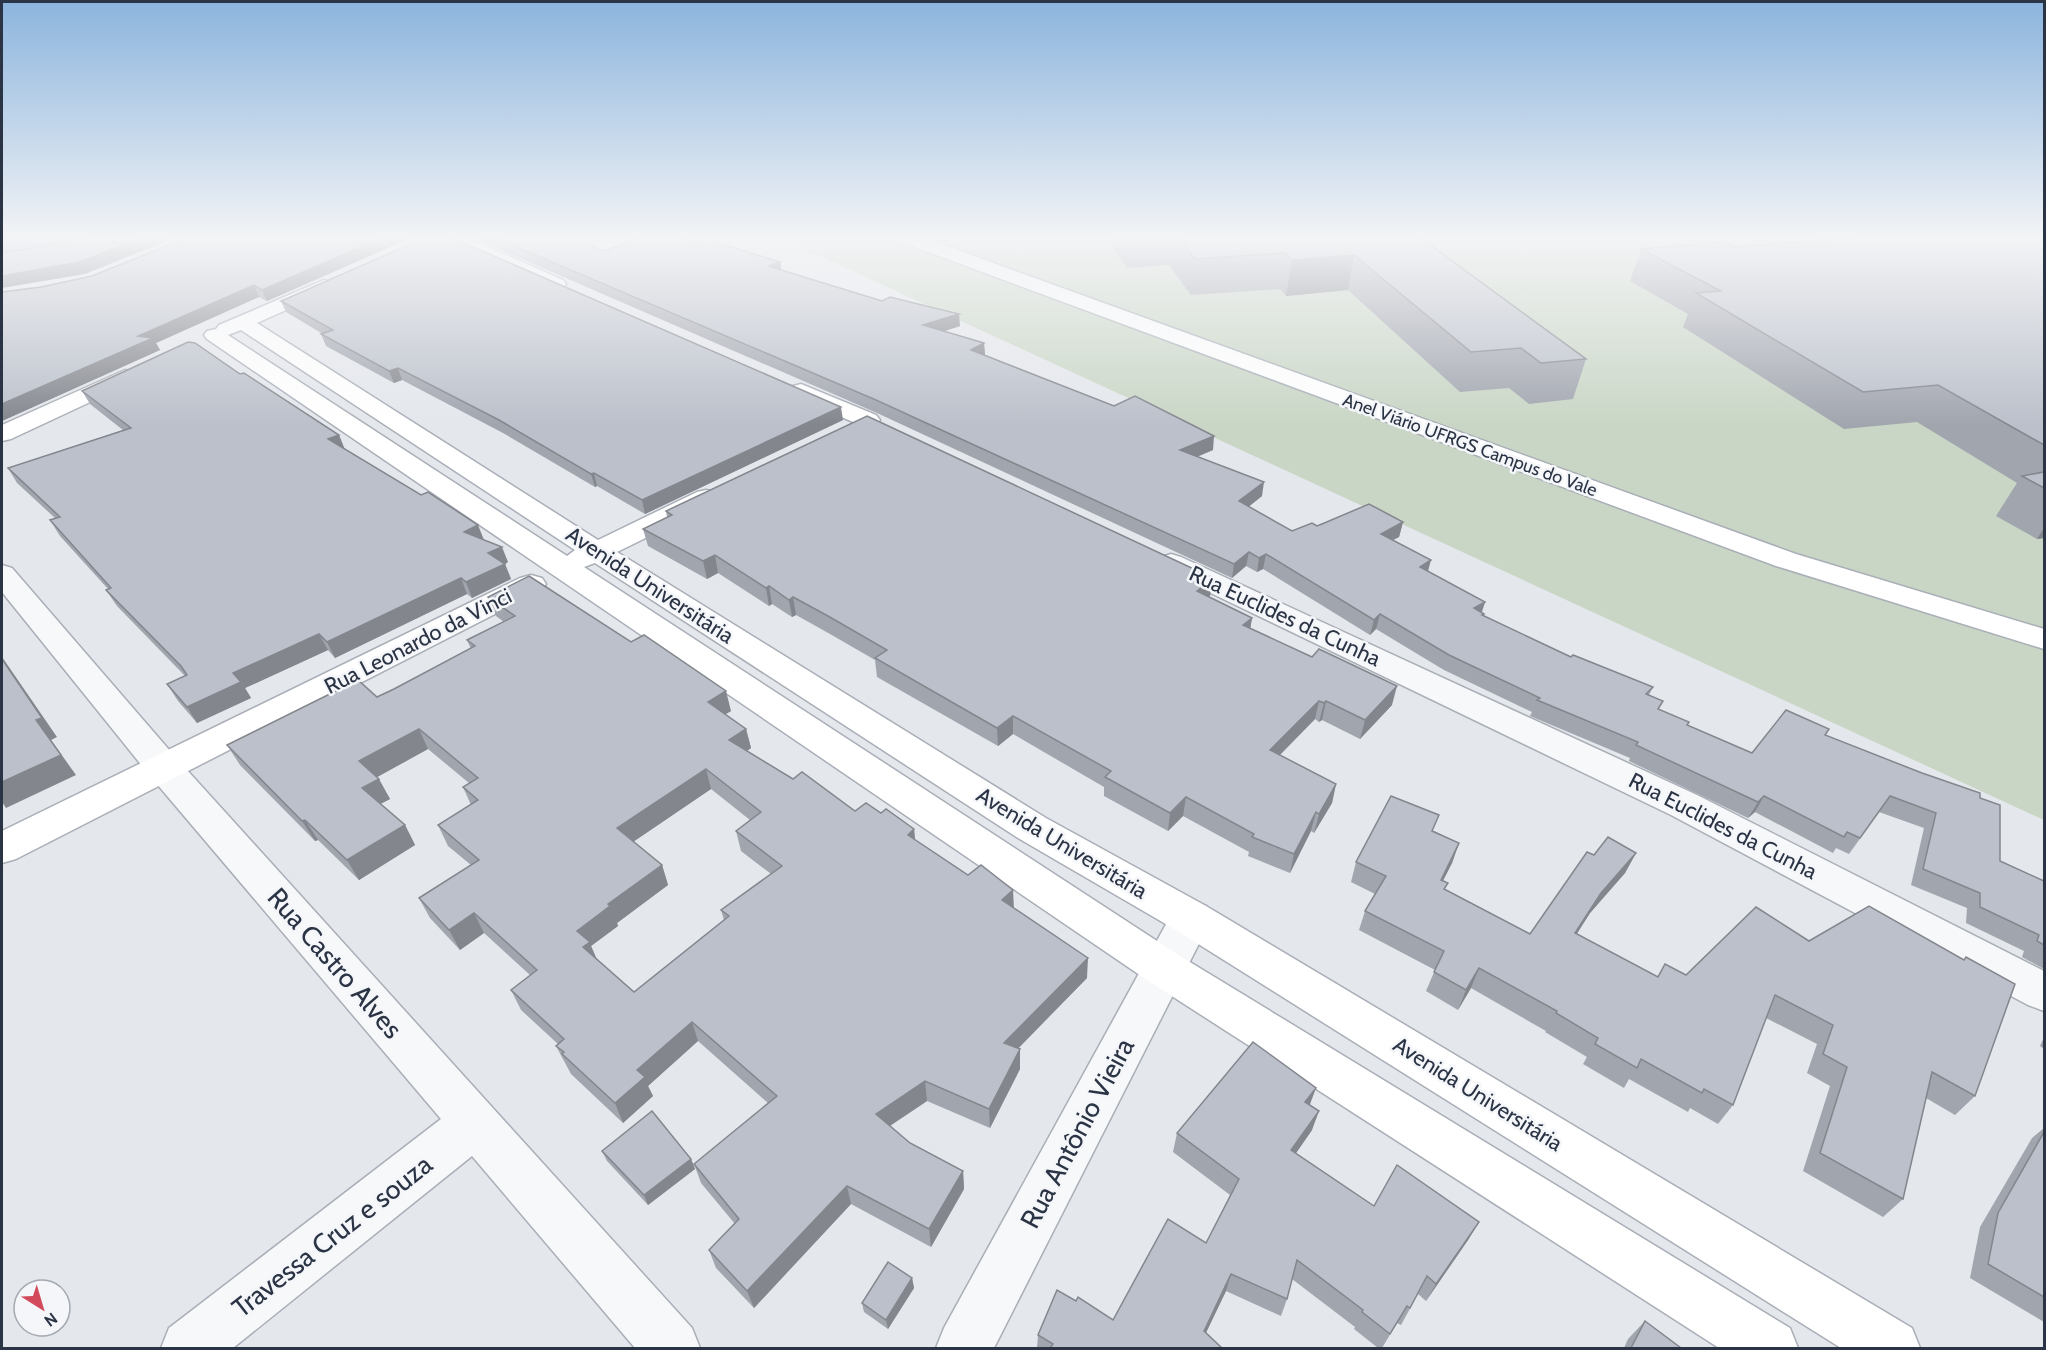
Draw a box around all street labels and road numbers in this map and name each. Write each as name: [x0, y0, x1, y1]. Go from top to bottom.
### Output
street label: Anel Viário UFRGS Campus do Vale: [1340, 389, 1600, 501]
street label: Avenida Universitária: [561, 521, 739, 650]
street label: Rua Euclides da Cunha: [1185, 560, 1385, 672]
street label: Rua Leonardo da Vinci: [320, 582, 516, 700]
street label: Rua Euclides da Cunha: [1624, 767, 1822, 885]
street label: Avenida Universitária: [972, 781, 1153, 905]
street label: Rua Castro Alves: [261, 881, 409, 1045]
street label: Avenida Universitária: [1388, 1031, 1568, 1157]
street label: Rua Antônio Vieira: [1013, 1032, 1141, 1234]
street label: Travessa Cruz e souza: [225, 1148, 439, 1324]

